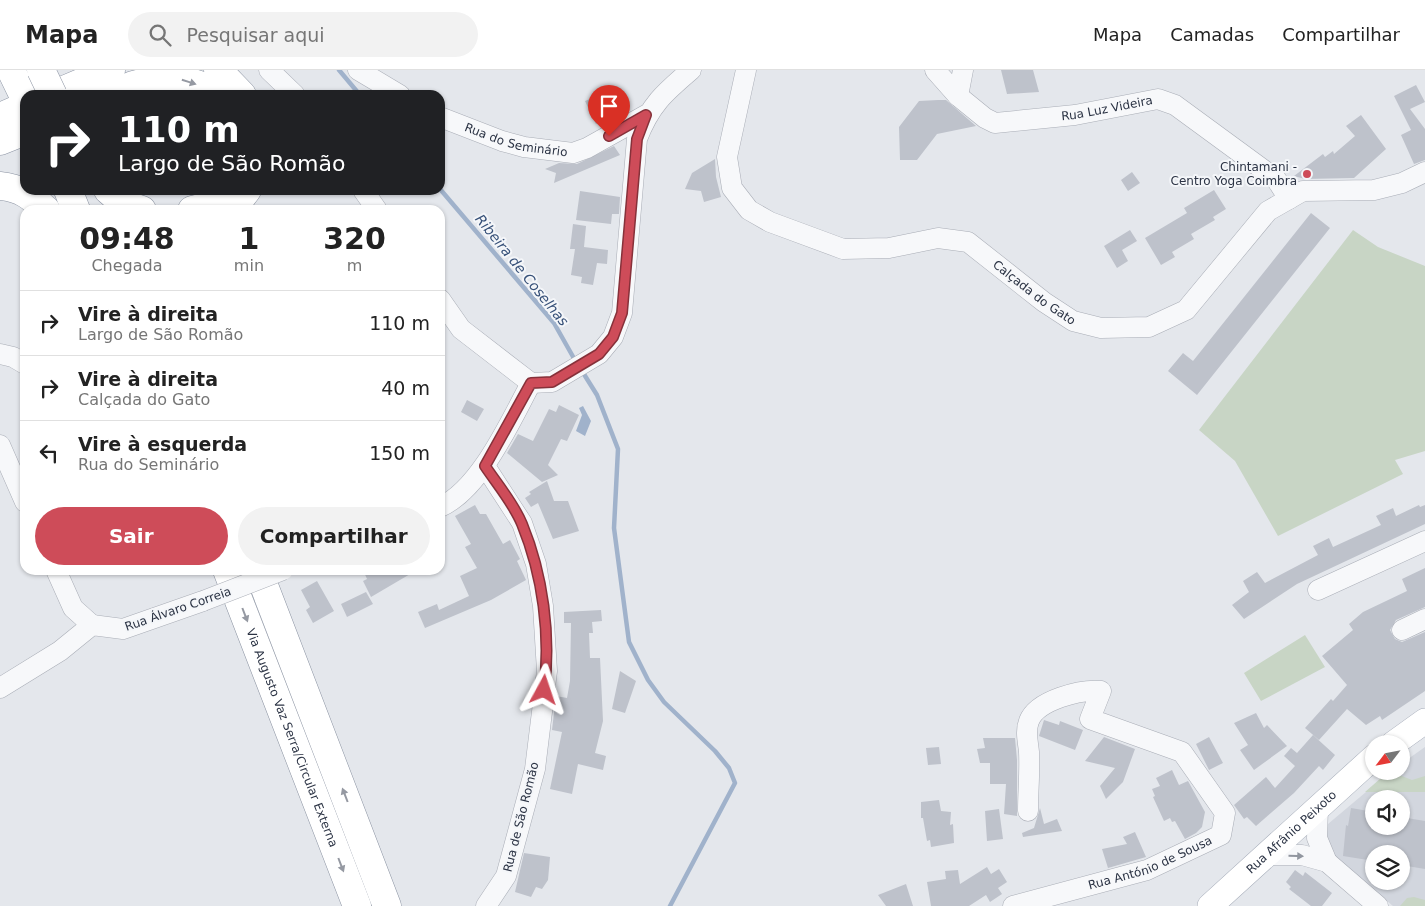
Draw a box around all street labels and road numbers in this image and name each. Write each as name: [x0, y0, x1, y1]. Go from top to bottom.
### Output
street label: Rua Luz Videira: [1061, 93, 1154, 123]
street label: Rua do Seminário: [463, 120, 568, 159]
street label: Calçada do Gato: [990, 257, 1078, 328]
street label: Rua Álvaro Correia: [123, 583, 233, 634]
street label: Via Augusto Vaz Serra/Circular Externa: [243, 627, 341, 849]
street label: Rua de São Romão: [501, 760, 541, 874]
street label: Rua Afrânio Peixoto: [1244, 788, 1339, 876]
street label: Rua António de Sousa: [1087, 833, 1214, 892]

